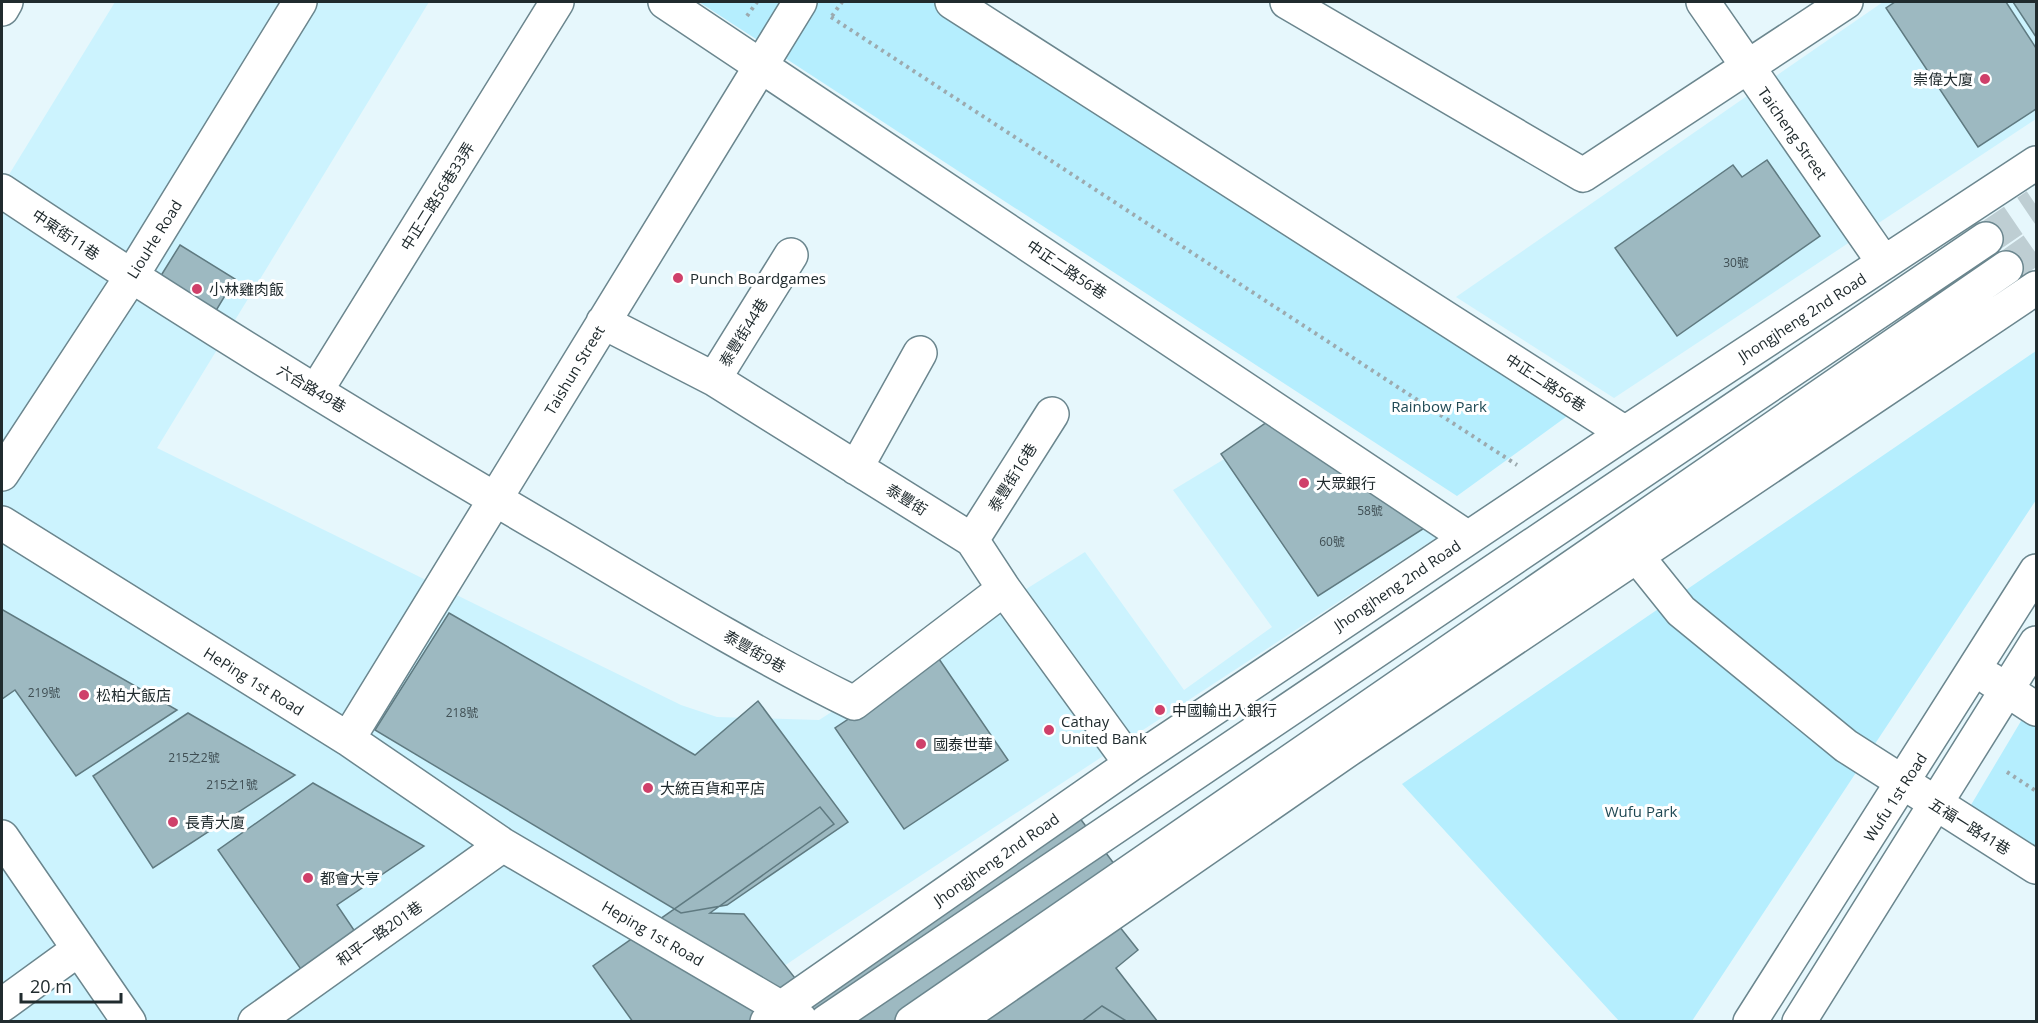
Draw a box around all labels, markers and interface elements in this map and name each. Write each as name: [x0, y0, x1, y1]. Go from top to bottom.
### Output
place label: 崇偉大廈: [1913, 69, 1973, 89]
marker: 崇偉大廈: [1978, 72, 1992, 86]
street label: Taicheng Street: [1754, 83, 1832, 183]
street label: 中正二路56巷33弄: [396, 138, 478, 254]
street label: LiouHe Road: [122, 196, 186, 282]
street label: 中東街11巷: [28, 204, 104, 264]
street label: 中正二路56巷: [1023, 235, 1111, 303]
house number: 30號: [1723, 254, 1749, 271]
place label: Punch Boardgames: [690, 268, 826, 288]
street label: Jhongjheng 2nd Road: [1732, 268, 1870, 367]
marker: Punch Boardgames: [671, 271, 685, 285]
place label: 小林雞肉飯: [209, 279, 284, 299]
marker: 小林雞肉飯: [190, 282, 204, 296]
street label: 泰豐街44巷: [714, 294, 772, 370]
street label: Taishun Street: [539, 322, 609, 418]
street label: 中正二路56巷: [1502, 349, 1590, 415]
street label: 六合路49巷: [274, 360, 350, 416]
park label: Rainbow Park: [1391, 396, 1487, 416]
street label: 泰豐街16巷: [983, 439, 1041, 515]
place label: 大眾銀行: [1316, 473, 1376, 493]
marker: 大眾銀行: [1297, 476, 1311, 490]
street label: 泰豐街: [883, 479, 931, 519]
house number: 58號: [1357, 502, 1383, 519]
house number: 60號: [1319, 533, 1345, 550]
street label: Jhongjheng 2nd Road: [1328, 535, 1464, 636]
street label: 泰豐街9巷: [720, 625, 790, 677]
street label: HePing 1st Road: [200, 642, 308, 720]
house number: 219號: [28, 684, 60, 701]
place label: 松柏大飯店: [96, 685, 171, 705]
marker: 松柏大飯店: [77, 688, 91, 702]
place label: 中國輸出入銀行: [1172, 700, 1277, 720]
marker: 中國輸出入銀行: [1153, 703, 1167, 717]
house number: 218號: [446, 704, 478, 721]
place label: Cathay United Bank: [1061, 711, 1147, 748]
marker: Cathay United Bank: [1042, 723, 1056, 737]
place label: 國泰世華: [933, 734, 993, 754]
marker: 國泰世華: [914, 737, 928, 751]
house number: 215之2號: [168, 749, 220, 766]
street label: Wufu 1st Road: [1859, 749, 1931, 845]
house number: 215之1號: [206, 776, 258, 793]
place label: 大統百貨和平店: [660, 778, 765, 798]
marker: 大統百貨和平店: [641, 781, 655, 795]
street label: 五福一路41巷: [1926, 793, 2014, 859]
park label: Wufu Park: [1605, 801, 1677, 821]
street label: Jhongjheng 2nd Road: [928, 808, 1063, 911]
place label: 長青大廈: [185, 812, 245, 832]
marker: 長青大廈: [166, 815, 180, 829]
place label: 都會大亨: [320, 868, 380, 888]
marker: 都會大亨: [301, 871, 315, 885]
street label: 和平一路201巷: [332, 896, 426, 970]
street label: Heping 1st Road: [598, 896, 708, 970]
scale bar: [21, 966, 122, 1004]
text: 20 m: [30, 974, 72, 998]

